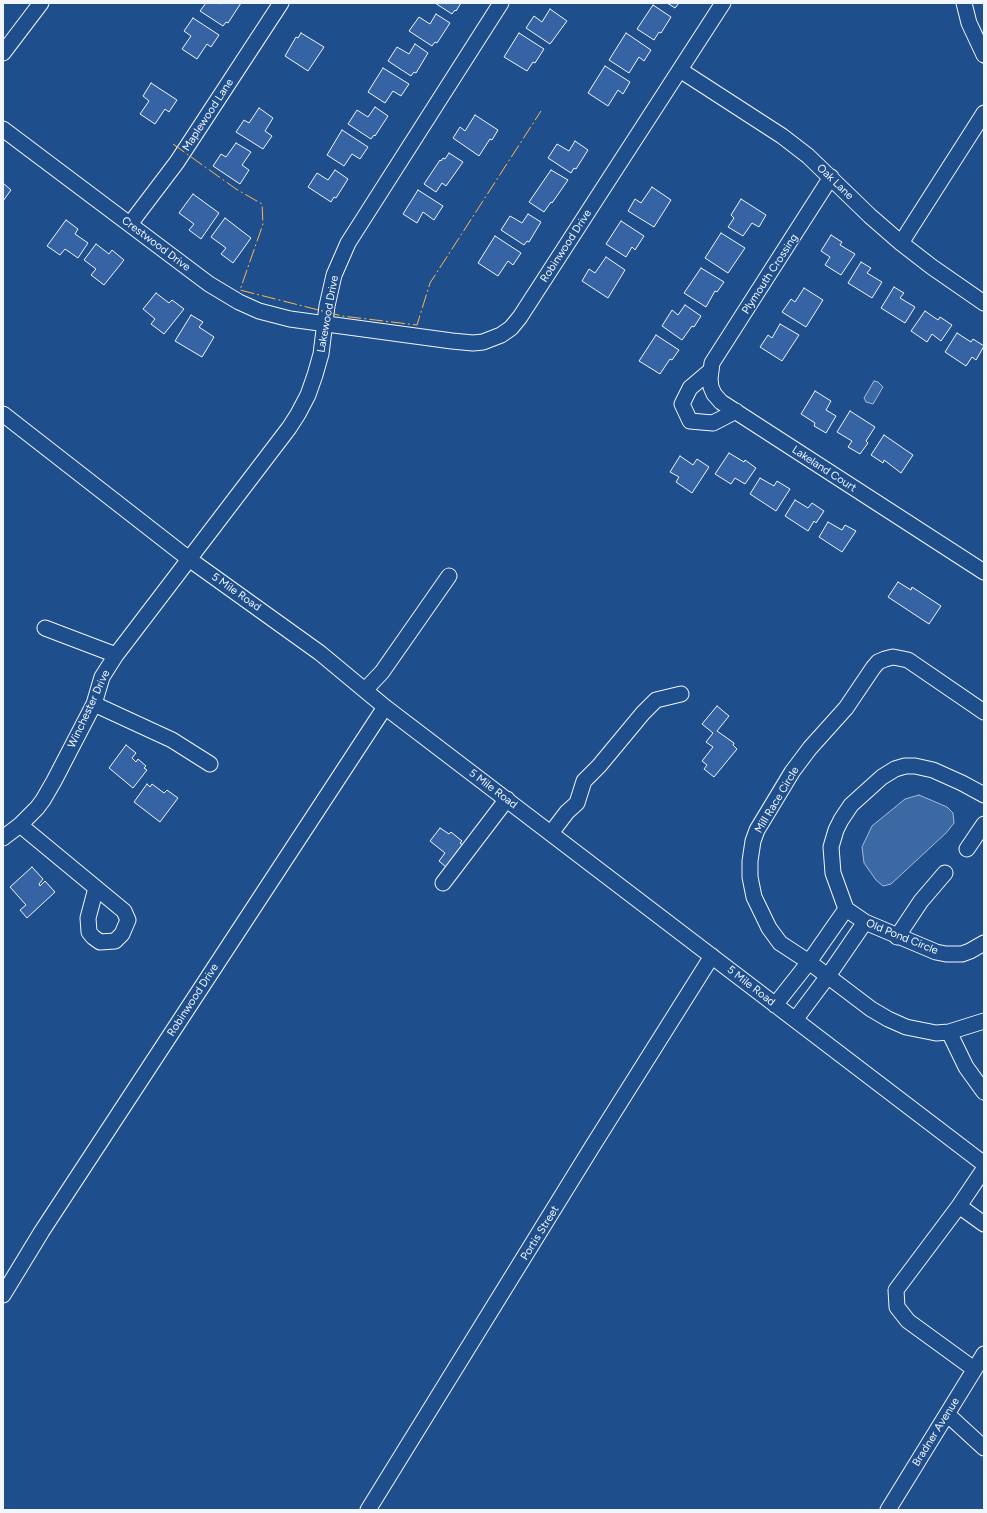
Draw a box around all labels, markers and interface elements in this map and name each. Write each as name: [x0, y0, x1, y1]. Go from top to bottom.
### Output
street label: Maplewood Lane: [180, 76, 236, 154]
street label: Oak Lane: [814, 161, 856, 203]
street label: Robinwood Drive: [538, 207, 594, 285]
street label: Crestwood Drive: [119, 214, 193, 274]
street label: Plymouth Crossing: [739, 231, 801, 317]
street label: Lakewood Drive: [315, 274, 341, 354]
street label: Lakeland Court: [789, 443, 859, 495]
street label: 5 Mile Road: [209, 570, 263, 614]
street label: Winchester Drive: [65, 668, 113, 750]
street label: Mill Race Circle: [752, 764, 802, 836]
street label: 5 Mile Road: [466, 766, 520, 812]
street label: Old Pond Circle: [864, 917, 940, 957]
street label: Robinwood Drive: [165, 961, 221, 1039]
street label: 5 Mile Road: [724, 963, 778, 1009]
street label: Portis Street: [518, 1203, 562, 1263]
street label: Bradner Avenue: [910, 1395, 962, 1469]

